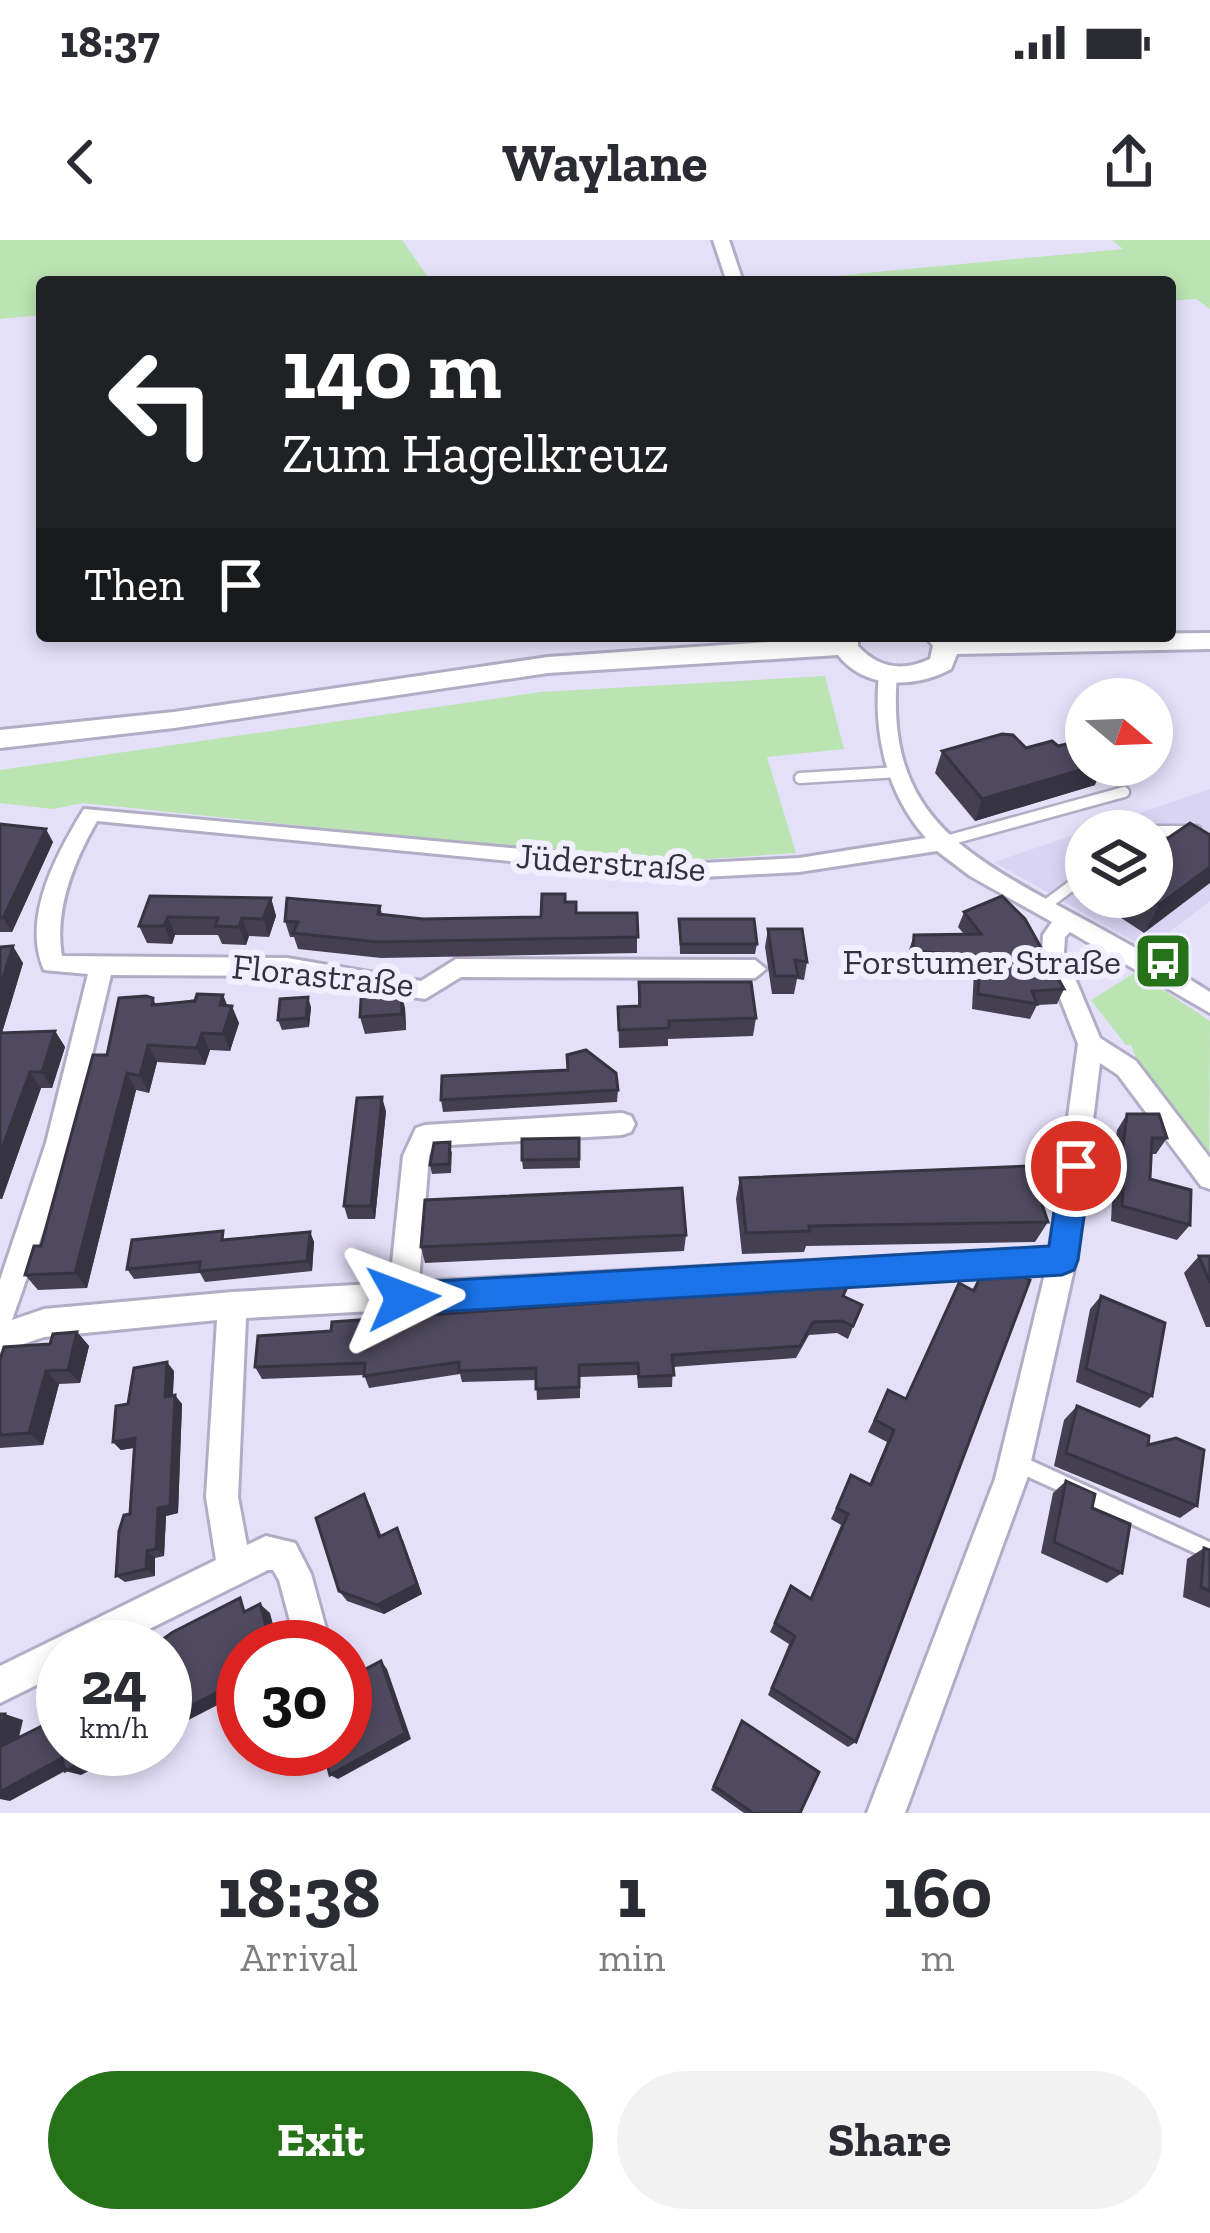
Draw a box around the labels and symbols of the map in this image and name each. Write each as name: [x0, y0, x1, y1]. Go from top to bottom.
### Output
north arrow: [1065, 678, 1173, 786]
street label: Jüderstraße: [515, 834, 707, 890]
bus stop icon: Forstumer Straße: [1132, 930, 1194, 992]
place label: Forstumer Straße: [843, 940, 1121, 983]
street label: Florastraße: [230, 944, 416, 1006]
pin: [1025, 1115, 1127, 1217]
position arrow: [340, 1235, 466, 1361]
speed limit sign: 30: [216, 1620, 372, 1776]

